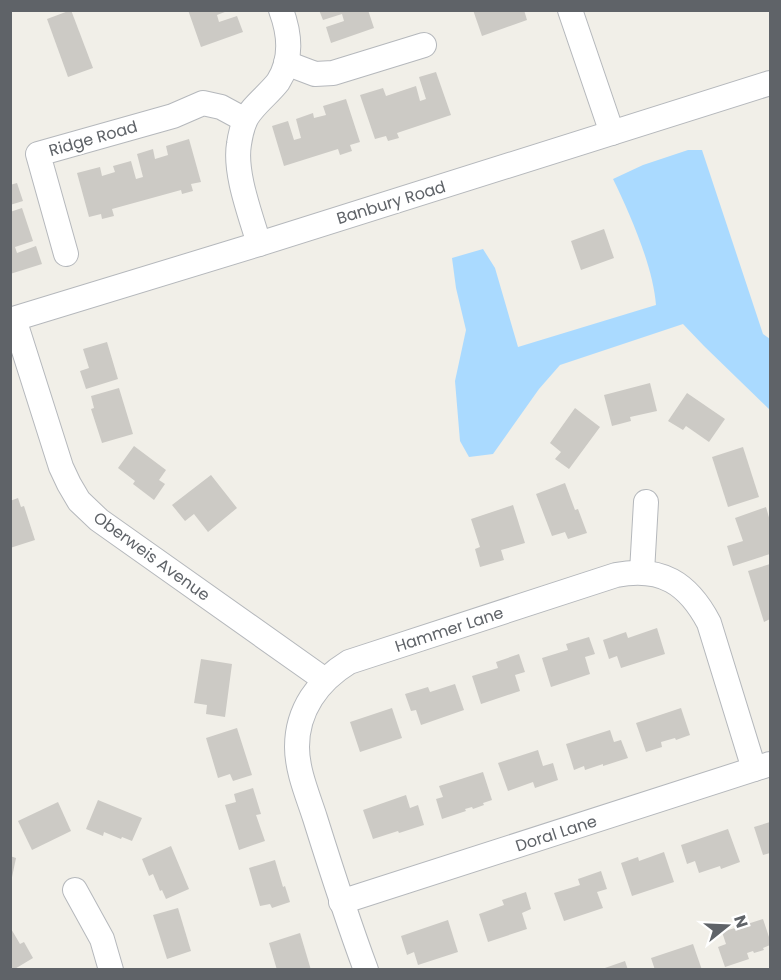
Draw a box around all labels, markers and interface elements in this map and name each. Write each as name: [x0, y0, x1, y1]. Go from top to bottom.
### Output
street label: Ridge Road: [46, 115, 140, 162]
street label: Banbury Road: [334, 175, 448, 230]
street label: Oberweis Avenue: [89, 506, 215, 607]
street label: Hammer Lane: [392, 601, 506, 658]
street label: Doral Lane: [512, 809, 600, 857]
north arrow: [697, 896, 757, 956]
text: N: [728, 912, 754, 931]

